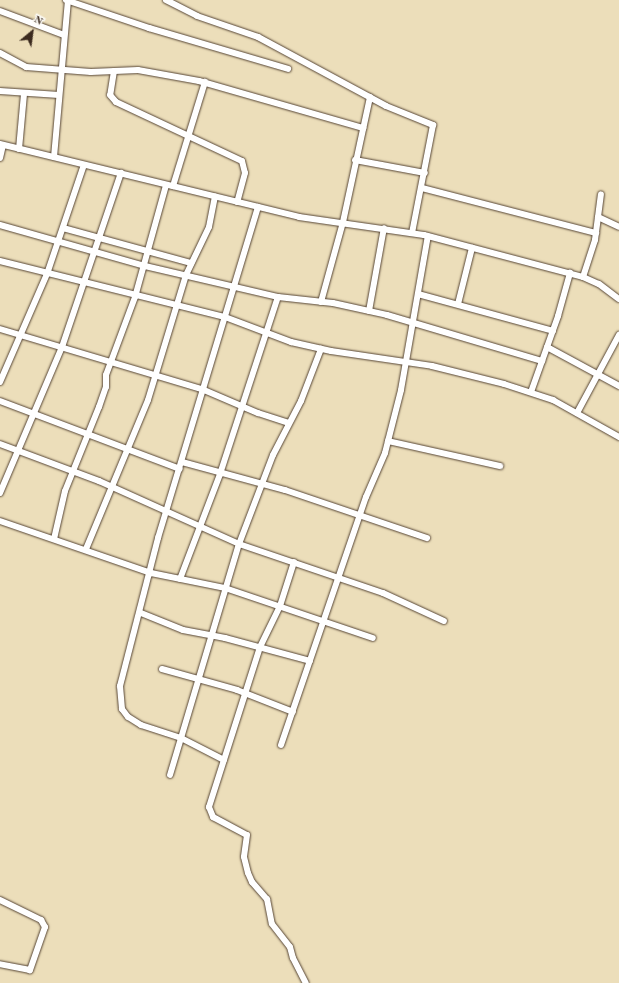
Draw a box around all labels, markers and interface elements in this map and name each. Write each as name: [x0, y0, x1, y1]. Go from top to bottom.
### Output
north arrow: [12, 12, 52, 52]
text: N: [32, 14, 44, 28]

